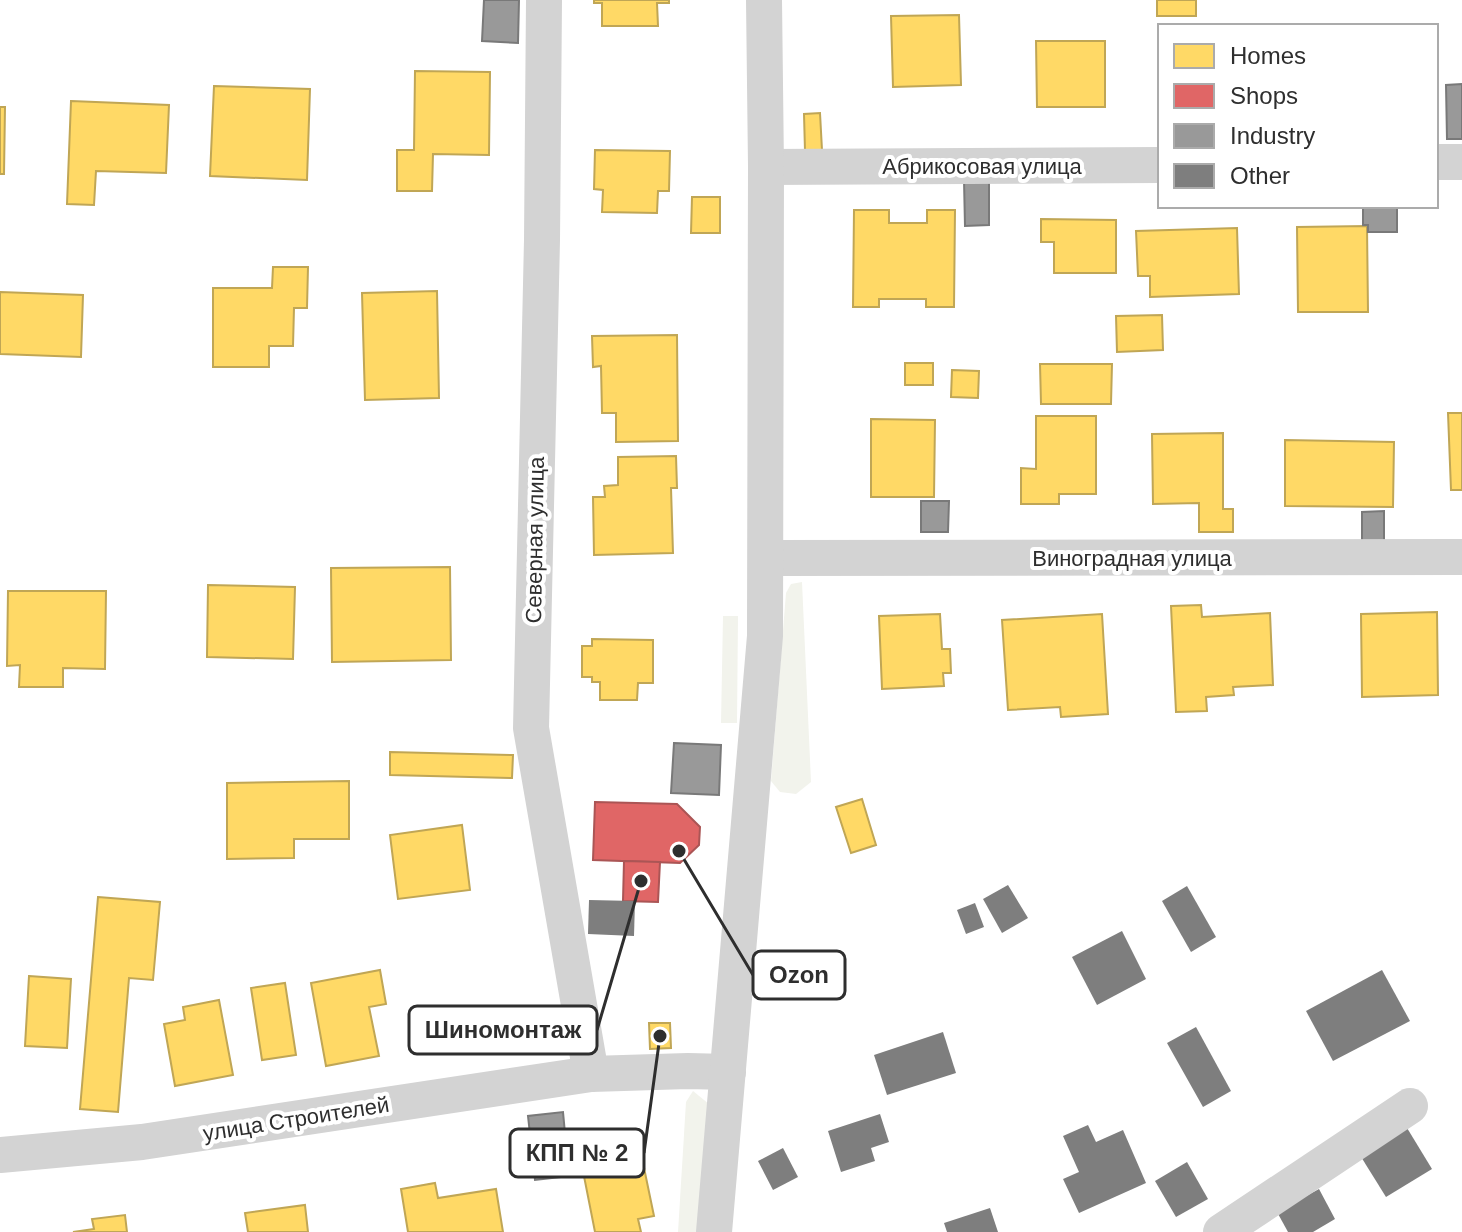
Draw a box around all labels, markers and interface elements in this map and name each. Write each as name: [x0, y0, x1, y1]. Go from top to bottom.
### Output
legend: [1158, 24, 1438, 208]
text: Homes: [1230, 42, 1306, 69]
text: Shops: [1230, 82, 1298, 109]
text: Industry: [1230, 122, 1315, 149]
street label: Абрикосовая улица: [882, 154, 1083, 179]
text: Other: [1230, 162, 1290, 189]
street label: Северная улица: [521, 456, 549, 624]
street label: Виноградная улица: [1032, 546, 1233, 571]
callout: Ozon: [753, 951, 845, 999]
text: Ozon: [769, 961, 829, 988]
callout: Шиномонтаж: [409, 1006, 597, 1054]
text: Шиномонтаж: [425, 1016, 582, 1043]
street label: улица Строителей: [201, 1092, 391, 1146]
callout: КПП № 2: [510, 1129, 644, 1177]
text: КПП № 2: [526, 1139, 628, 1166]

